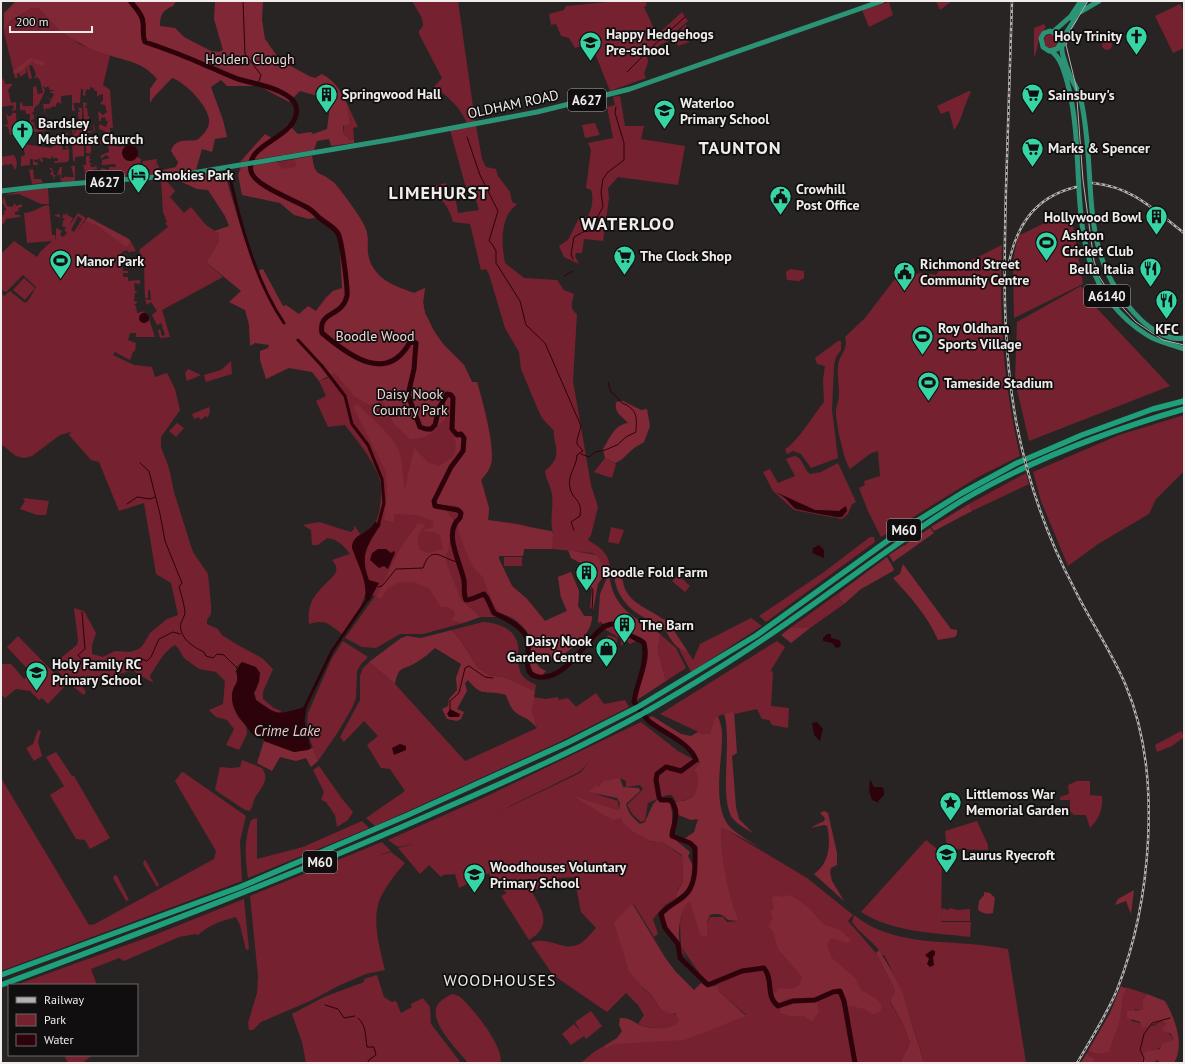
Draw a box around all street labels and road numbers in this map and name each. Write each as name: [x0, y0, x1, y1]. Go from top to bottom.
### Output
street label: OLDHAM ROAD: [466, 86, 560, 122]
road number: A627: [568, 89, 606, 111]
road number: A627: [86, 171, 124, 193]
road number: A6140: [1084, 285, 1130, 307]
road number: M60: [887, 519, 921, 541]
road number: M60: [303, 851, 337, 873]

